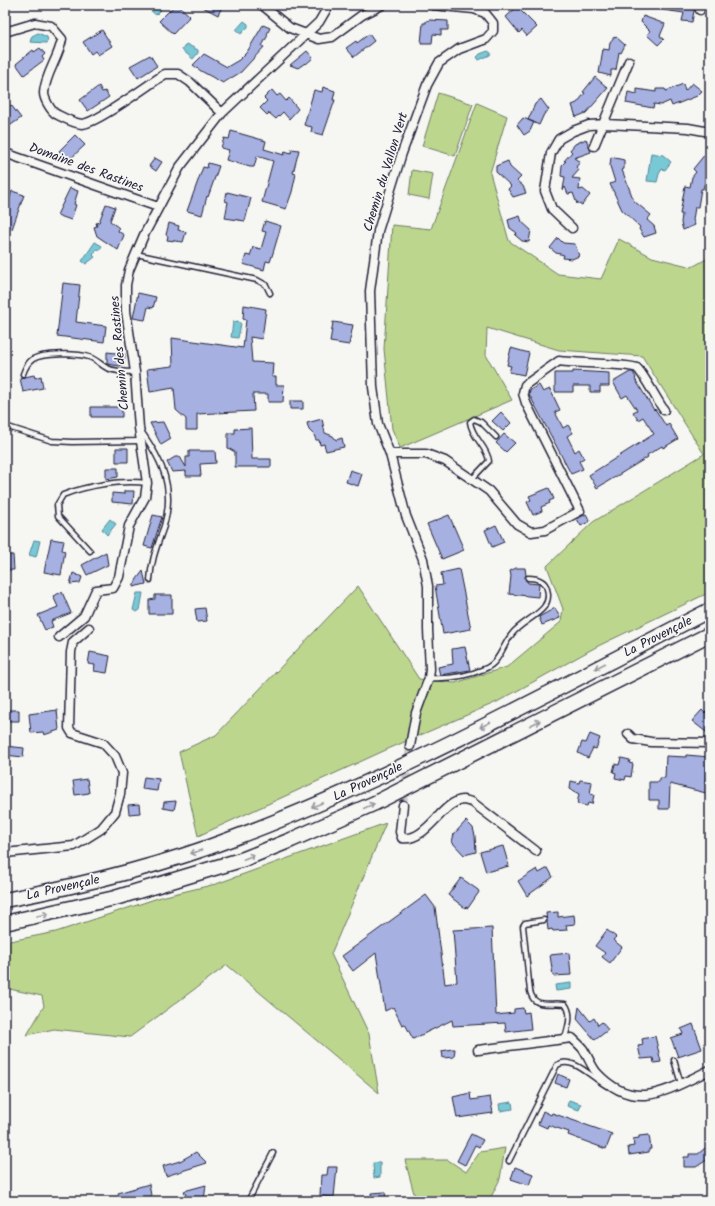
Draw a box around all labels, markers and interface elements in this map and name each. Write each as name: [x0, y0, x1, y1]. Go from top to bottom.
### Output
street label: Chemin du Vallon Vert: [358, 109, 414, 234]
street label: Domaine des Rastines: [26, 138, 147, 199]
street label: Chemin des Rastines: [104, 294, 135, 411]
street label: La Provençale: [620, 611, 696, 663]
one-way arrow: [595, 663, 607, 670]
one-way arrow: [529, 719, 541, 726]
one-way arrow: [479, 722, 491, 729]
street label: La Provençale: [330, 757, 406, 807]
one-way arrow: [311, 802, 323, 809]
one-way arrow: [362, 802, 374, 809]
one-way arrow: [189, 849, 202, 856]
one-way arrow: [242, 852, 254, 860]
street label: La Provençale: [24, 869, 102, 907]
one-way arrow: [36, 911, 49, 919]

